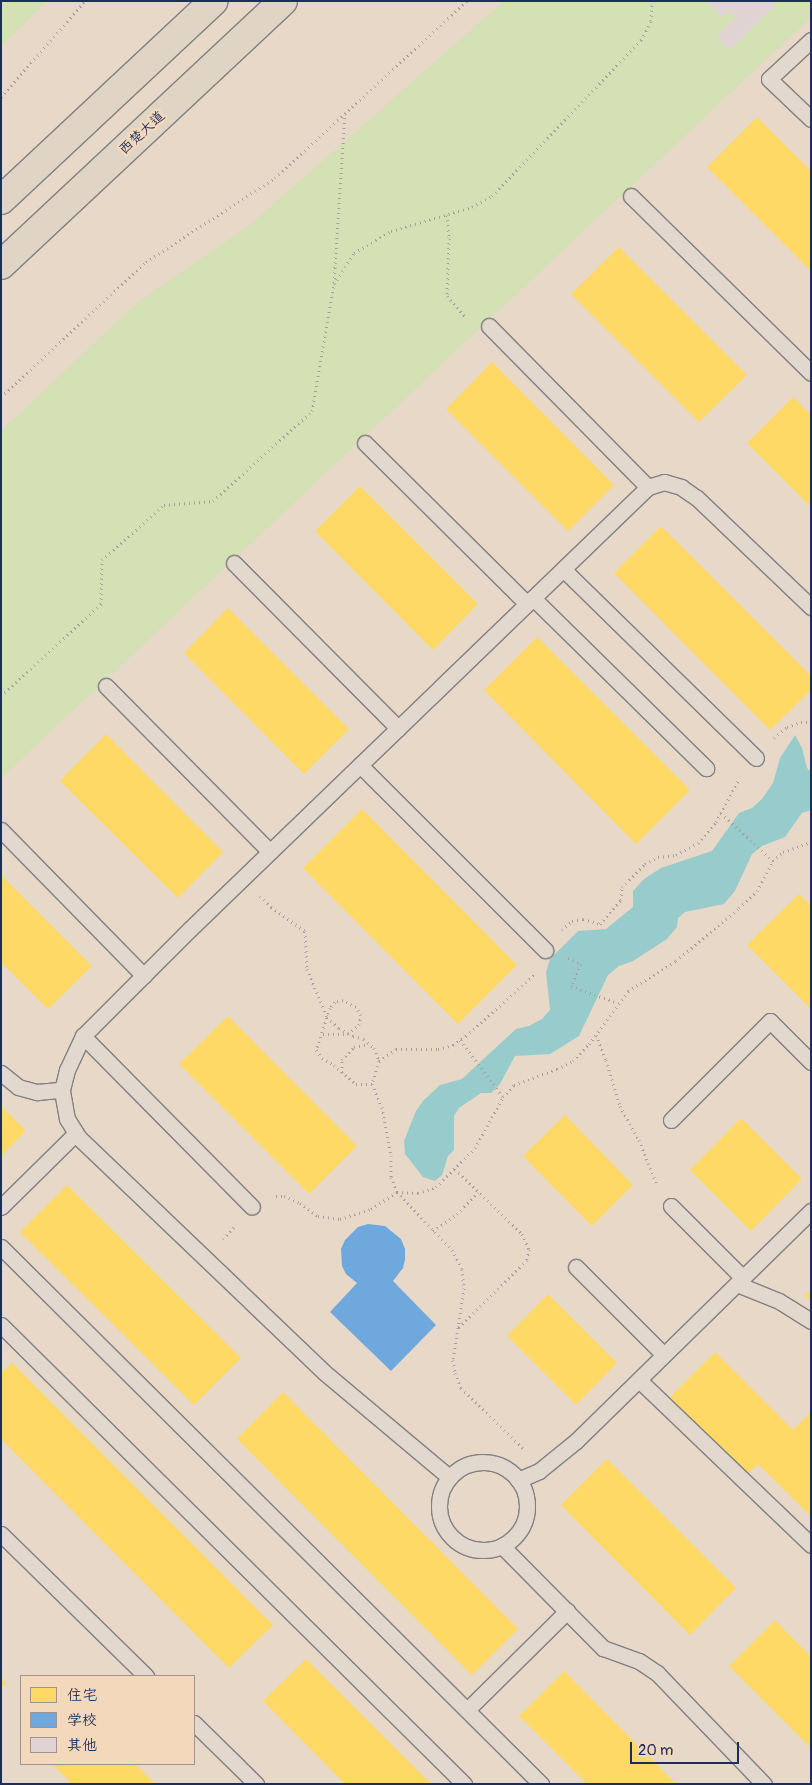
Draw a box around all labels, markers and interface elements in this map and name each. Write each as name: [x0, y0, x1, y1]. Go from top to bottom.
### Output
street label: 西楚大道: [116, 108, 168, 158]
legend: [20, 1675, 195, 1765]
text: 住宅: [67, 1686, 97, 1705]
text: 学校: [67, 1711, 97, 1730]
scale bar: [632, 1732, 741, 1764]
text: 其他: [67, 1736, 97, 1755]
text: 20 m: [638, 1741, 673, 1760]

